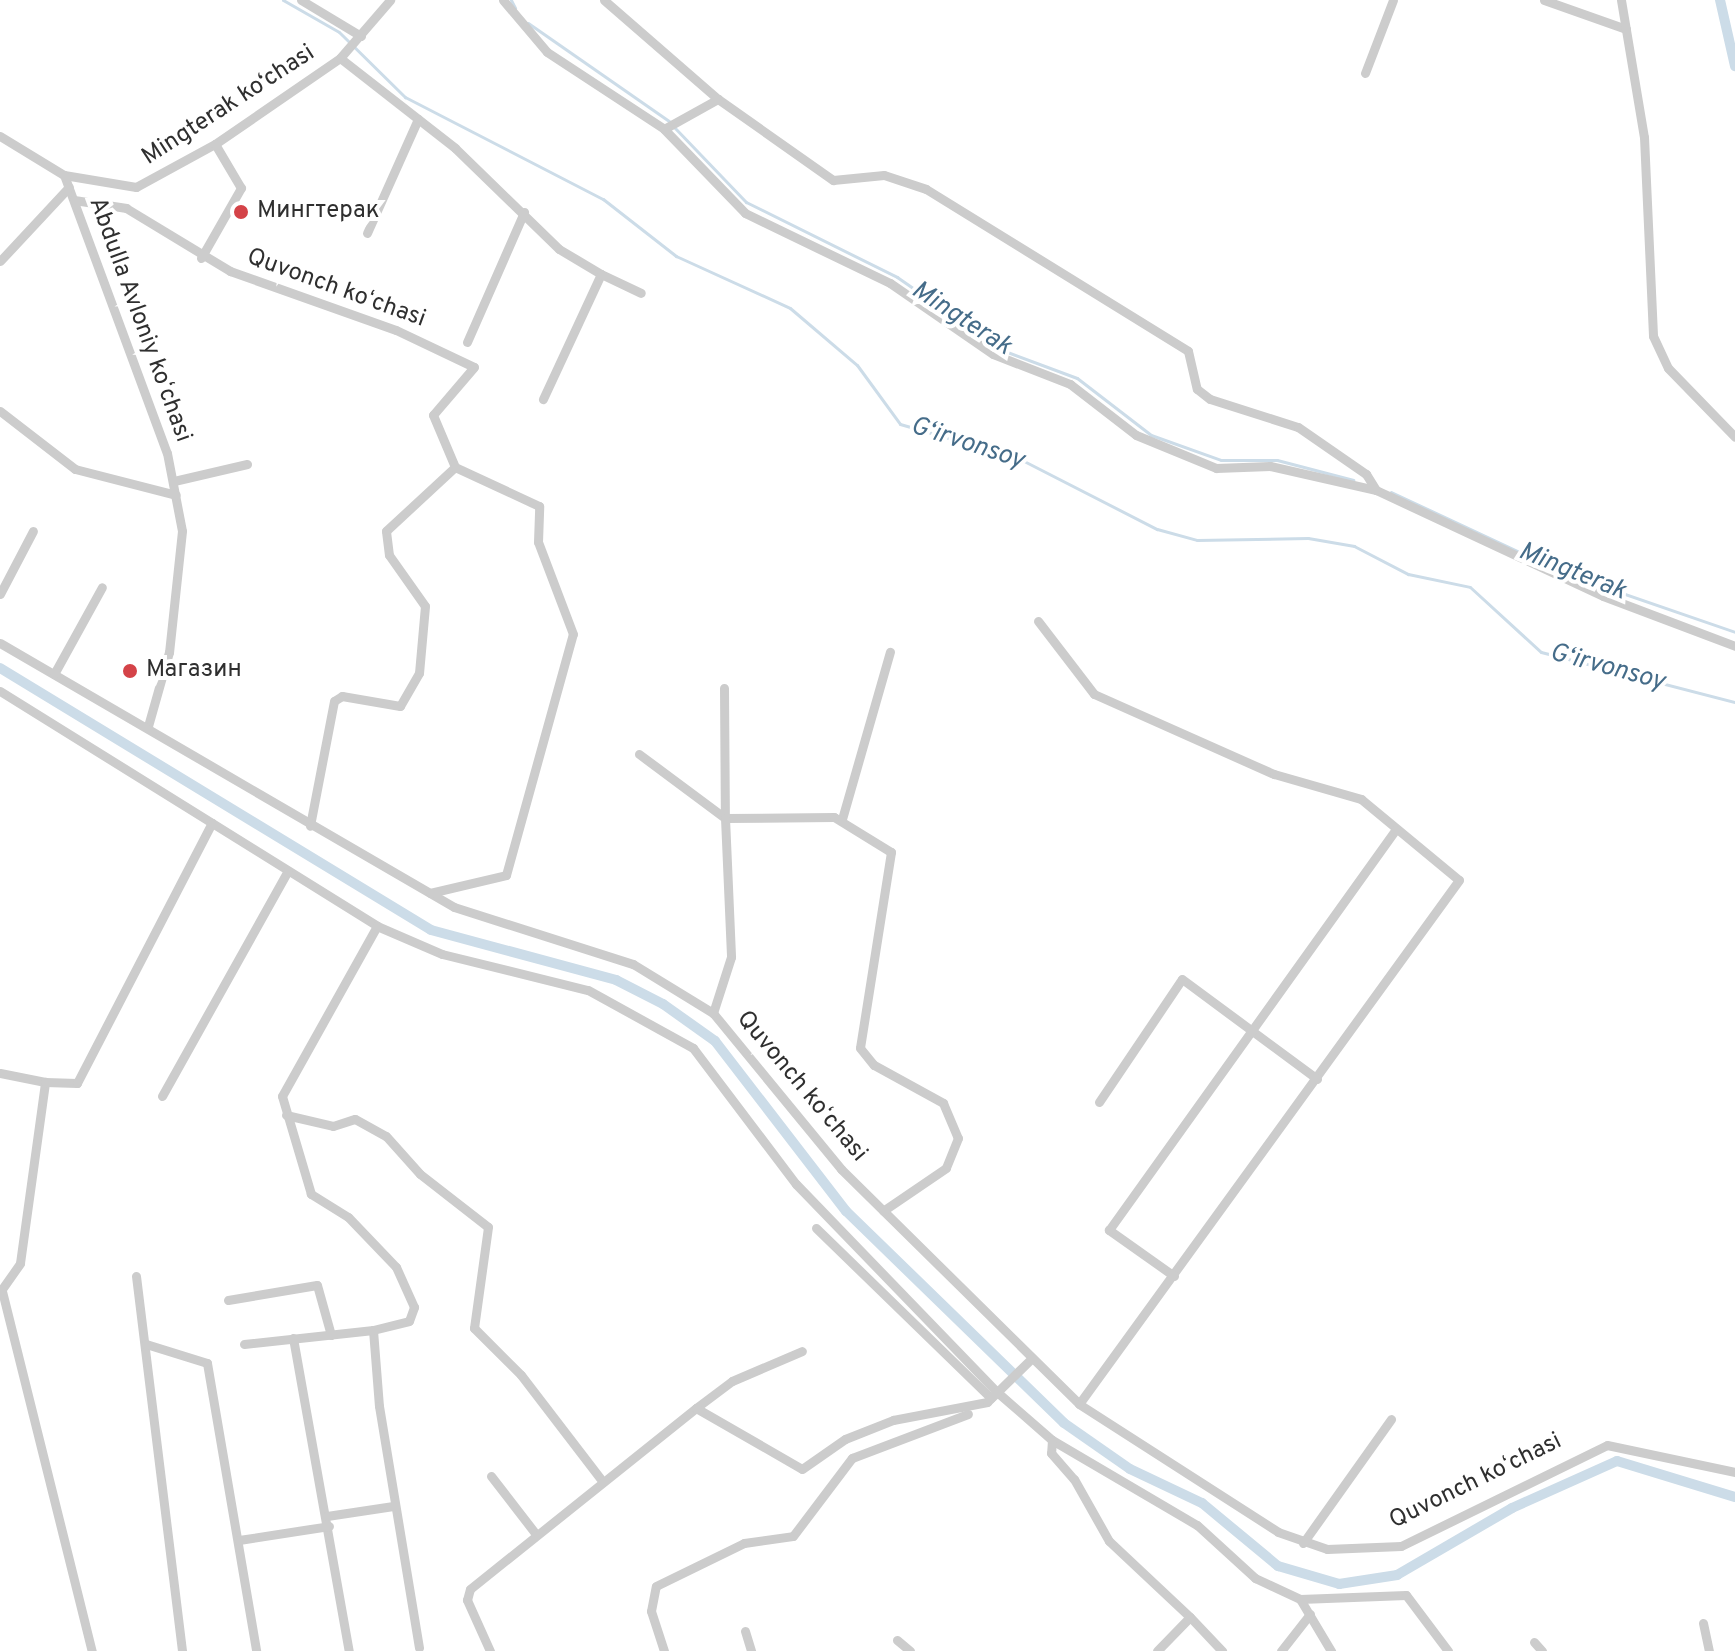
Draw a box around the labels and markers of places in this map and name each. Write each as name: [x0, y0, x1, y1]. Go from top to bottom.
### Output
place label: Мингтерак: [257, 198, 380, 226]
marker: Мингтерак: [232, 203, 250, 221]
place label: Магазин: [146, 657, 242, 685]
marker: Магазин: [121, 662, 139, 680]

